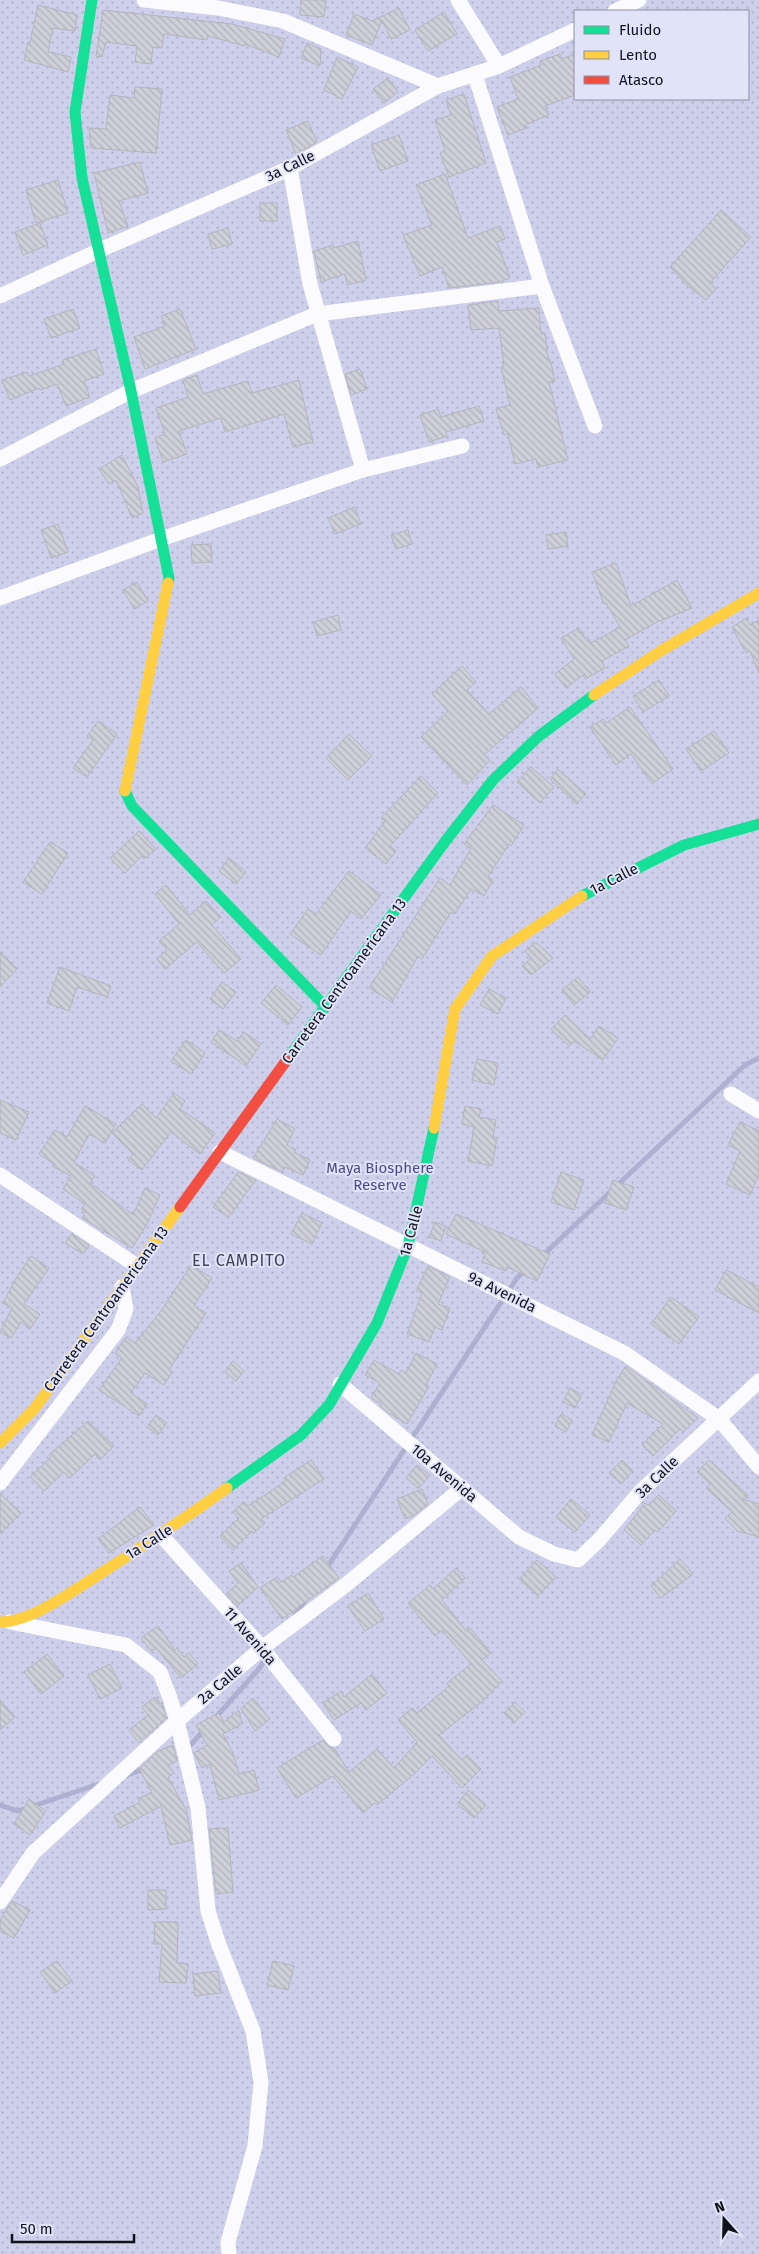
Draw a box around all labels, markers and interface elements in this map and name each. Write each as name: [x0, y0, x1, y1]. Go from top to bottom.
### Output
legend: [574, 10, 749, 100]
text: Fluido: [619, 21, 661, 39]
text: Lento: [619, 46, 657, 64]
text: Atasco: [619, 71, 664, 89]
street label: 3a Calle: [262, 146, 318, 186]
street label: 1a Calle: [587, 859, 641, 899]
street label: Carretera Centroamericana 13: [278, 895, 410, 1067]
park label: Maya Biosphere Reserve: [326, 1159, 434, 1194]
street label: 1a Calle: [396, 1204, 426, 1258]
street label: Carretera Centroamericana 13: [40, 1223, 172, 1395]
district label: EL CAMPITO: [192, 1251, 286, 1270]
street label: 9a Avenida: [465, 1268, 539, 1316]
street label: 10a Avenida: [407, 1440, 481, 1506]
street label: 3a Calle: [632, 1452, 682, 1502]
street label: 1a Calle: [122, 1521, 176, 1563]
street label: 11 Avenida: [220, 1603, 280, 1669]
street label: 2a Calle: [194, 1660, 246, 1708]
north arrow: [699, 2194, 749, 2244]
text: N: [712, 2198, 727, 2217]
scale bar: [12, 2212, 135, 2244]
text: 50 m: [20, 2220, 53, 2238]

